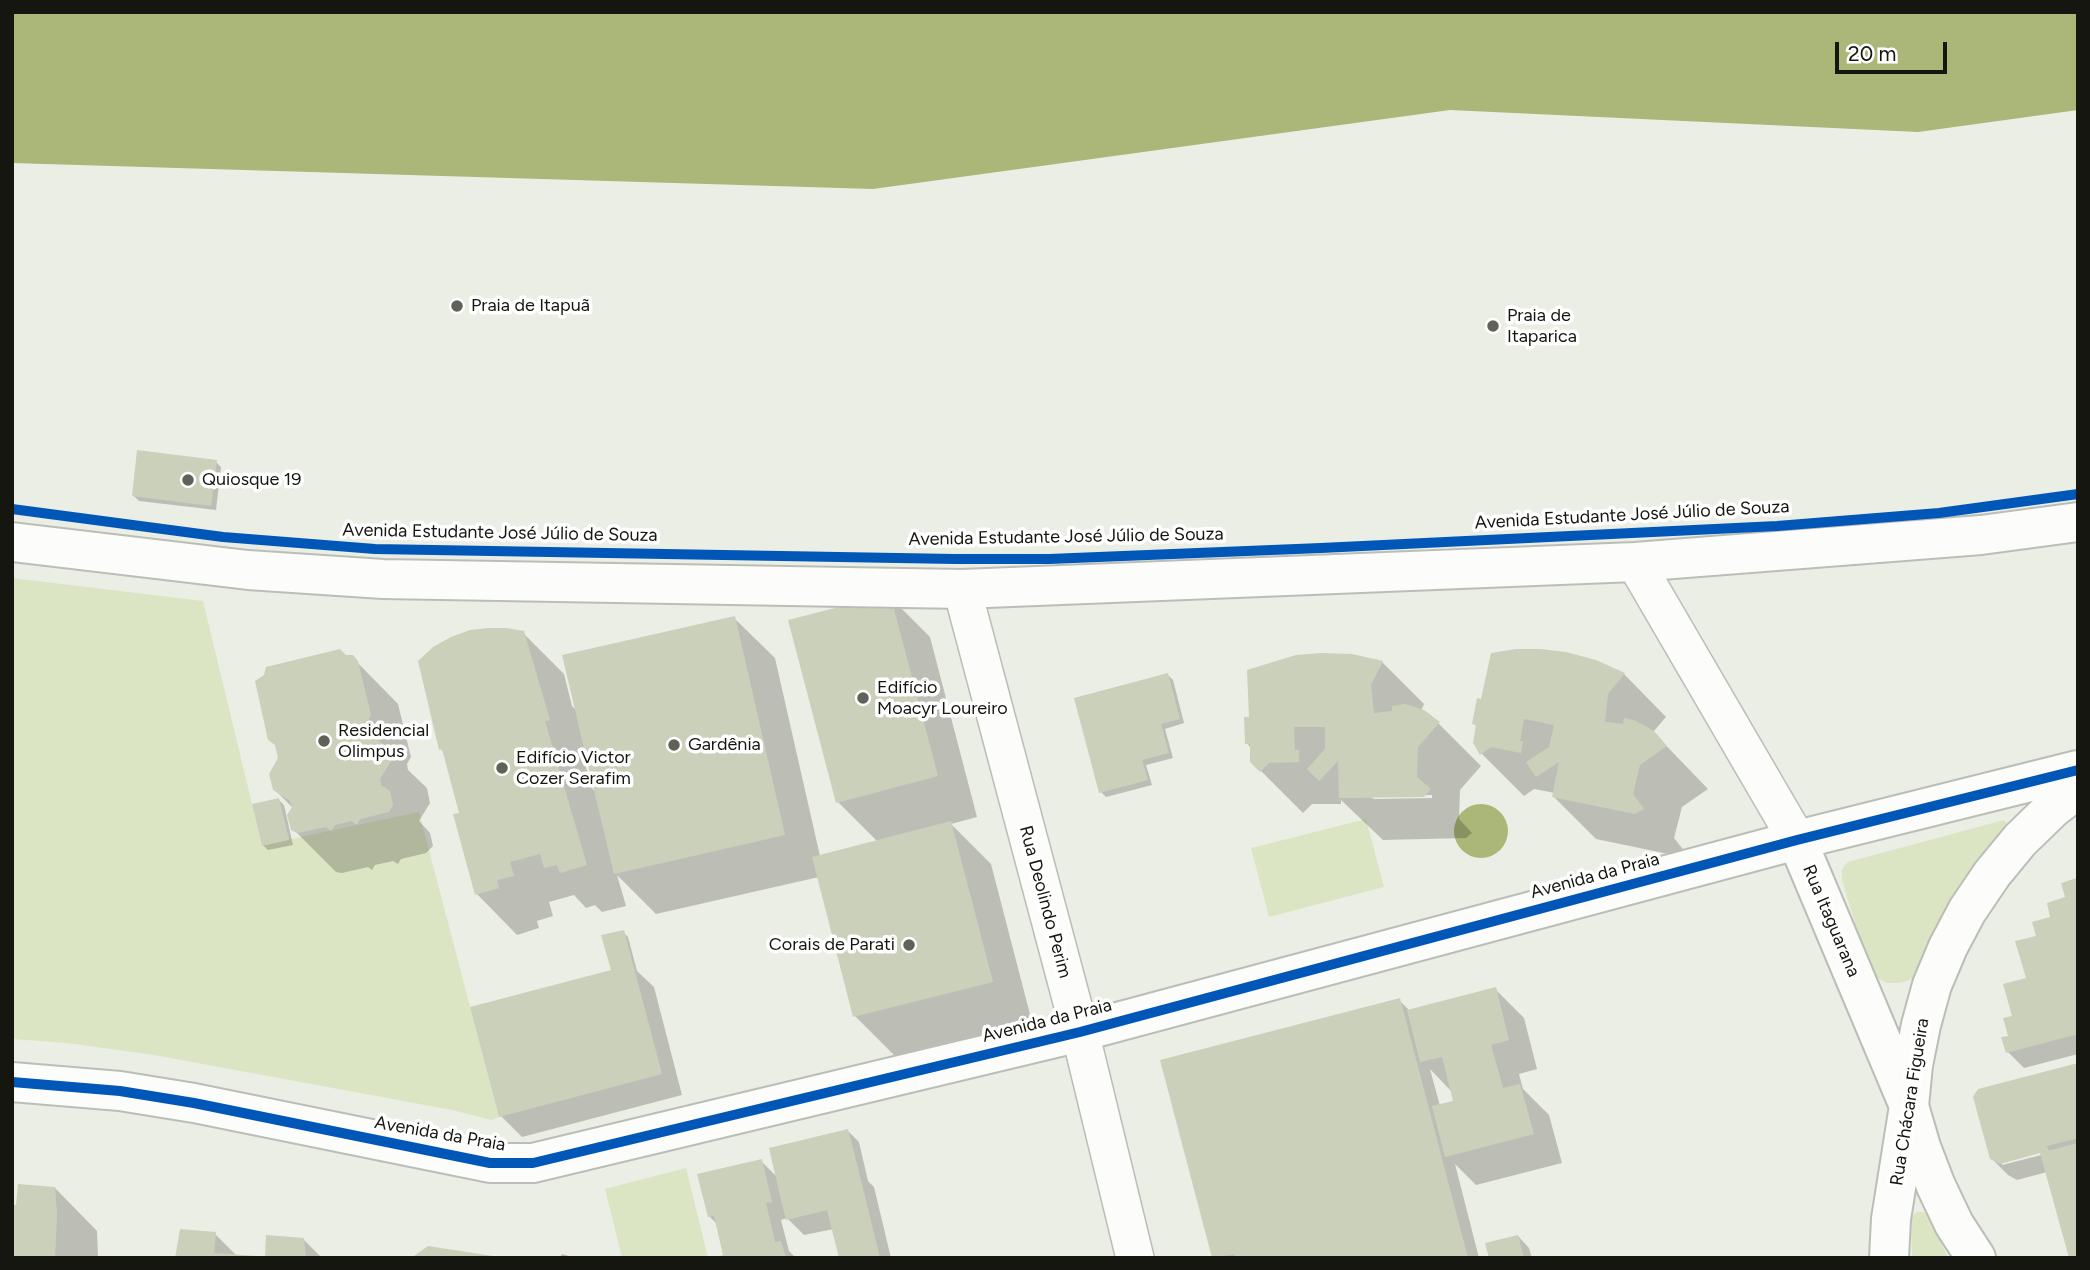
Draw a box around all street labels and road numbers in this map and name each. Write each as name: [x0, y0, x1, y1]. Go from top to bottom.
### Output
street label: Avenida Estudante José Júlio de Souza: [1474, 496, 1790, 534]
street label: Avenida Estudante José Júlio de Souza: [342, 519, 658, 547]
street label: Avenida Estudante José Júlio de Souza: [908, 523, 1224, 551]
street label: Rua Deolindo Perim: [1014, 823, 1076, 981]
street label: Avenida da Praia: [1528, 848, 1662, 904]
street label: Rua Itaguarana: [1798, 862, 1864, 980]
street label: Avenida da Praia: [980, 994, 1114, 1048]
street label: Rua Chácara Figueira: [1886, 1017, 1934, 1187]
street label: Avenida da Praia: [373, 1112, 507, 1156]

